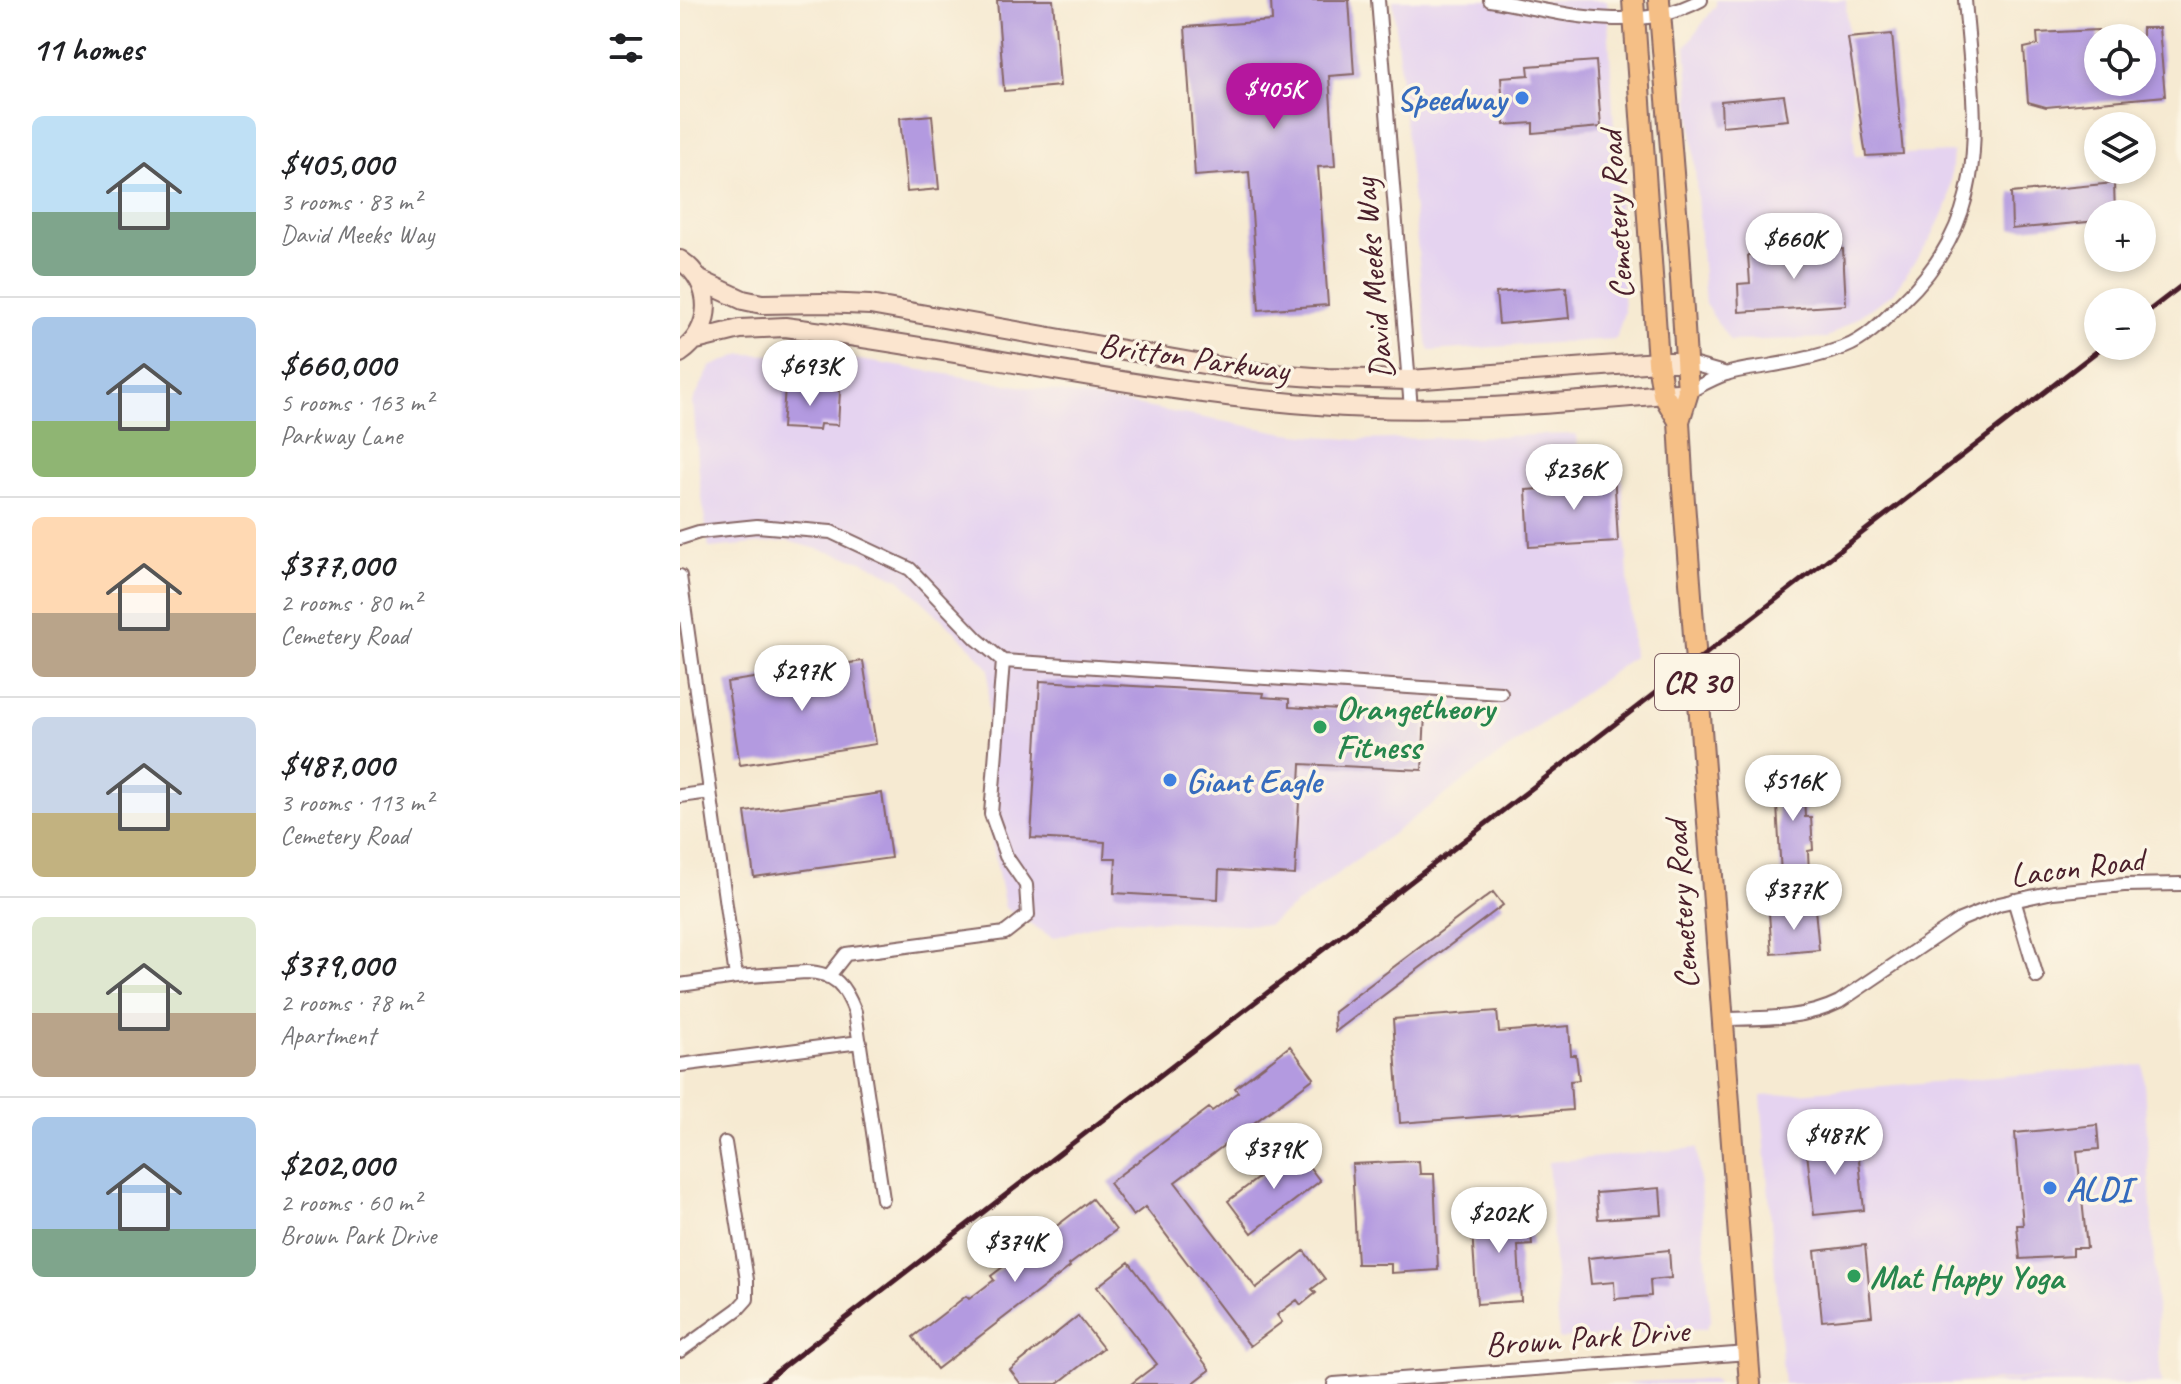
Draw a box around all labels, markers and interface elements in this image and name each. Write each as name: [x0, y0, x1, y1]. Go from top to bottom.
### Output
map controls: [2084, 24, 2156, 360]
button: locate: [2084, 24, 2156, 96]
icon: filters: [604, 26, 648, 70]
text: 11 homes: [32, 27, 143, 70]
pin: $405K: [1218, 63, 1330, 131]
text: $405K: [1244, 72, 1304, 105]
place label: Speedway: [1397, 77, 1509, 120]
marker: Speedway: [1513, 89, 1531, 107]
button: layers: [2084, 112, 2156, 184]
street label: Cemetery Road: [1588, 124, 1643, 301]
text: $405,000: [280, 142, 393, 185]
icon: home: [96, 148, 192, 244]
street label: David Meeks Way: [1343, 174, 1403, 381]
text: 3 rooms · 83 m²: [280, 185, 421, 218]
button: +: [2084, 200, 2156, 272]
pin: $660K: [1738, 213, 1850, 281]
text: David Meeks Way: [280, 218, 434, 251]
text: $660K: [1763, 222, 1825, 255]
button: −: [2084, 288, 2156, 360]
street label: Britton Parkway: [1096, 322, 1294, 392]
pin: $693K: [754, 340, 866, 408]
text: $660,000: [280, 343, 395, 386]
icon: home: [96, 349, 192, 445]
text: $693K: [780, 349, 840, 382]
text: 5 rooms · 163 m²: [280, 386, 432, 419]
text: Parkway Lane: [280, 419, 402, 452]
pin: $236K: [1518, 444, 1630, 512]
text: $236K: [1544, 453, 1604, 486]
text: $377,000: [280, 543, 394, 586]
icon: home: [96, 549, 192, 645]
text: 2 rooms · 80 m²: [280, 586, 421, 619]
text: Cemetery Road: [280, 619, 409, 652]
pin: $297K: [746, 645, 858, 713]
text: $297K: [772, 654, 832, 687]
road number: CR 30: [1655, 654, 1739, 710]
place label: Orangetheory Fitness: [1336, 686, 1498, 768]
marker: Orangetheory Fitness: [1311, 718, 1329, 736]
text: $487,000: [280, 743, 394, 786]
icon: home: [96, 749, 192, 845]
pin: $516K: [1737, 755, 1849, 823]
place label: Giant Eagle: [1186, 759, 1325, 802]
text: $516K: [1763, 764, 1823, 797]
marker: Giant Eagle: [1161, 771, 1179, 789]
text: 3 rooms · 113 m²: [280, 786, 432, 819]
street label: Cemetery Road: [1653, 814, 1708, 991]
text: Cemetery Road: [280, 819, 409, 852]
street label: Lacon Road: [2008, 837, 2151, 897]
pin: $377K: [1738, 864, 1850, 932]
text: $377K: [1764, 873, 1824, 906]
text: $379,000: [280, 943, 393, 986]
icon: home: [96, 949, 192, 1045]
text: 2 rooms · 78 m²: [280, 986, 421, 1019]
text: Apartment: [280, 1019, 376, 1052]
pin: $487K: [1779, 1109, 1891, 1177]
text: $487K: [1805, 1118, 1865, 1151]
pin: $379K: [1218, 1123, 1330, 1191]
text: $379K: [1244, 1132, 1304, 1165]
text: $202,000: [280, 1143, 394, 1186]
icon: home: [96, 1149, 192, 1245]
place label: ALDI: [2066, 1167, 2138, 1210]
marker: ALDI: [2041, 1179, 2059, 1197]
text: 2 rooms · 60 m²: [280, 1186, 421, 1219]
pin: $202K: [1443, 1187, 1555, 1255]
text: $202K: [1469, 1196, 1529, 1229]
pin: $374K: [959, 1216, 1071, 1284]
text: Brown Park Drive: [280, 1219, 436, 1252]
text: $374K: [985, 1225, 1045, 1258]
place label: Mat Happy Yoga: [1870, 1255, 2066, 1298]
marker: Mat Happy Yoga: [1845, 1267, 1863, 1285]
street label: Brown Park Drive: [1484, 1308, 1693, 1366]

